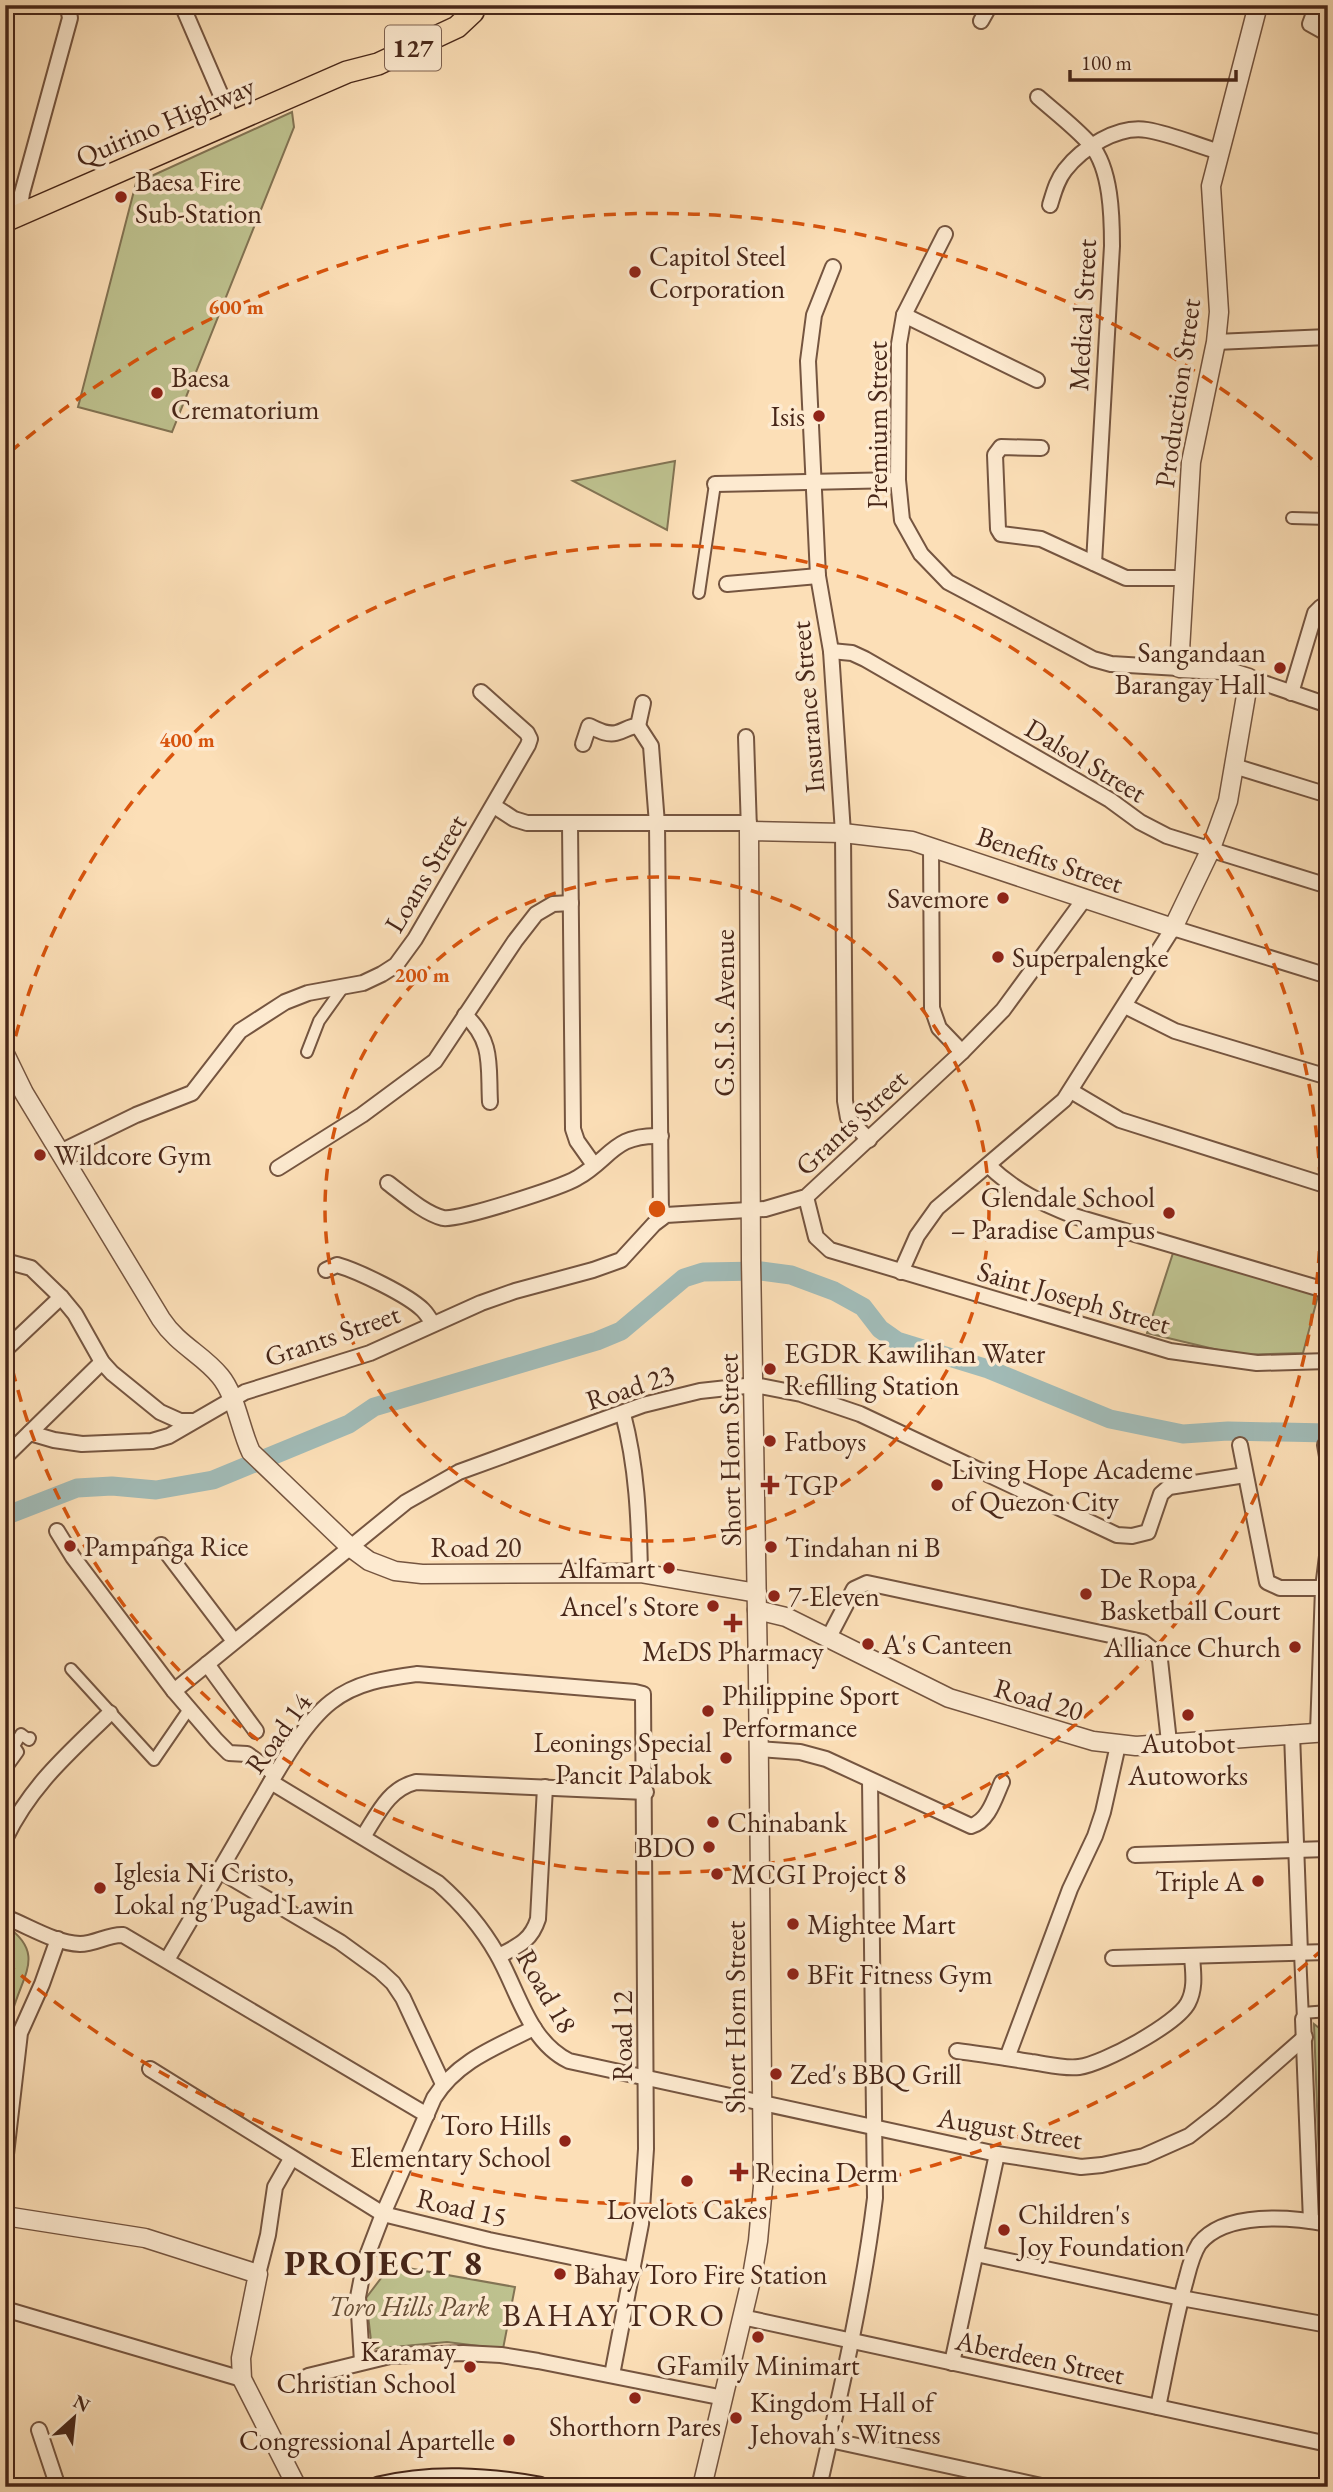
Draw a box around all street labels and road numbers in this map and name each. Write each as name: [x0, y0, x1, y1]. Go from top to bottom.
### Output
road number: 127: [385, 25, 441, 70]
street label: Quirino Highway: [70, 67, 261, 175]
street label: Medical Street: [1060, 238, 1104, 392]
street label: Production Street: [1146, 296, 1208, 490]
street label: Premium Street: [859, 341, 895, 509]
street label: Insurance Street: [782, 619, 832, 794]
street label: Dalsol Street: [1019, 710, 1153, 810]
street label: Loans Street: [376, 807, 474, 939]
street label: Benefits Street: [972, 817, 1128, 901]
street label: G.S.I.S. Avenue: [706, 929, 742, 1097]
street label: Grants Street: [787, 1061, 915, 1183]
street label: Saint Joseph Street: [973, 1252, 1175, 1342]
street label: Grants Street: [260, 1295, 405, 1375]
street label: Short Horn Street: [709, 1353, 749, 1547]
street label: Road 23: [581, 1356, 679, 1418]
street label: Road 20: [430, 1529, 522, 1565]
street label: Road 20: [990, 1669, 1088, 1729]
street label: Road 14: [237, 1685, 320, 1780]
street label: Short Horn Street: [717, 1920, 753, 2113]
street label: Road 18: [509, 1943, 585, 2039]
street label: Road 12: [604, 1990, 640, 2082]
street label: August Street: [934, 2099, 1085, 2157]
street label: Road 15: [414, 2179, 510, 2235]
street label: Aberdeen Street: [951, 2321, 1128, 2392]

